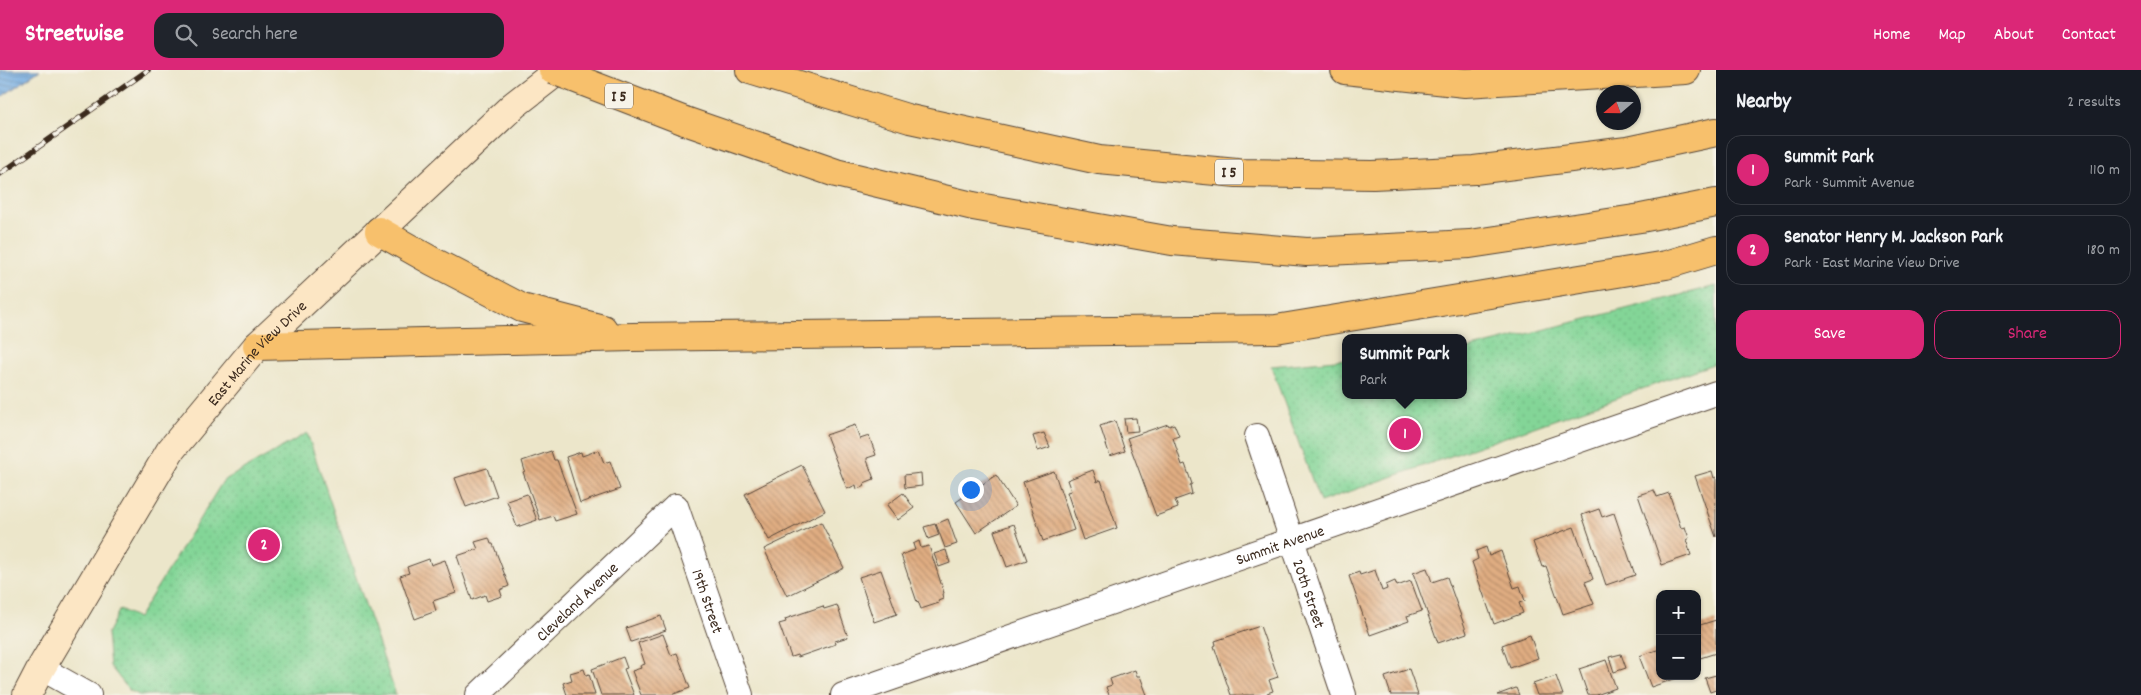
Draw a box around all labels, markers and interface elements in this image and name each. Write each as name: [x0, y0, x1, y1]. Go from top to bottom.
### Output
search box: [154, 13, 504, 58]
text: Streetwise: [25, 18, 124, 52]
icon: search: [172, 21, 200, 49]
text: Search here: [212, 22, 298, 49]
text: Home: [1873, 23, 1910, 48]
text: Map: [1938, 23, 1966, 48]
text: About: [1994, 23, 2034, 48]
text: Contact: [2062, 23, 2116, 48]
road number: I 5: [605, 84, 633, 108]
north arrow: [1596, 85, 1641, 130]
text: Nearby: [1736, 88, 1791, 118]
text: 2 results: [2067, 91, 2121, 114]
text: Summit Park: [1784, 145, 1874, 172]
text: 1: [1751, 159, 1755, 182]
text: 110 m: [2090, 159, 2120, 182]
road number: I 5: [1215, 160, 1243, 184]
text: Park · Summit Avenue: [1784, 172, 1914, 195]
text: Senator Henry M. Jackson Park: [1784, 225, 2003, 252]
text: 2: [1750, 239, 1757, 262]
text: 180 m: [2087, 239, 2120, 262]
text: Park · East Marine View Drive: [1784, 252, 1960, 275]
street label: East Marine View Drive: [203, 296, 313, 412]
button: Save: [1736, 310, 1924, 359]
button: Share: [1934, 310, 2121, 359]
popup: [1342, 334, 1467, 399]
text: Summit Park: [1360, 342, 1449, 369]
text: Park: [1360, 369, 1387, 392]
pin: 1: [1389, 415, 1421, 453]
your location: [958, 477, 984, 503]
street label: Summit Avenue: [1233, 520, 1328, 572]
pin: 2: [248, 526, 280, 564]
street label: 20th Street: [1285, 557, 1330, 632]
street label: Cleveland Avenue: [532, 558, 624, 648]
street label: 19th Street: [685, 566, 728, 637]
map controls: [1656, 590, 1701, 680]
button: +: [1656, 590, 1701, 635]
button: −: [1656, 635, 1701, 680]

